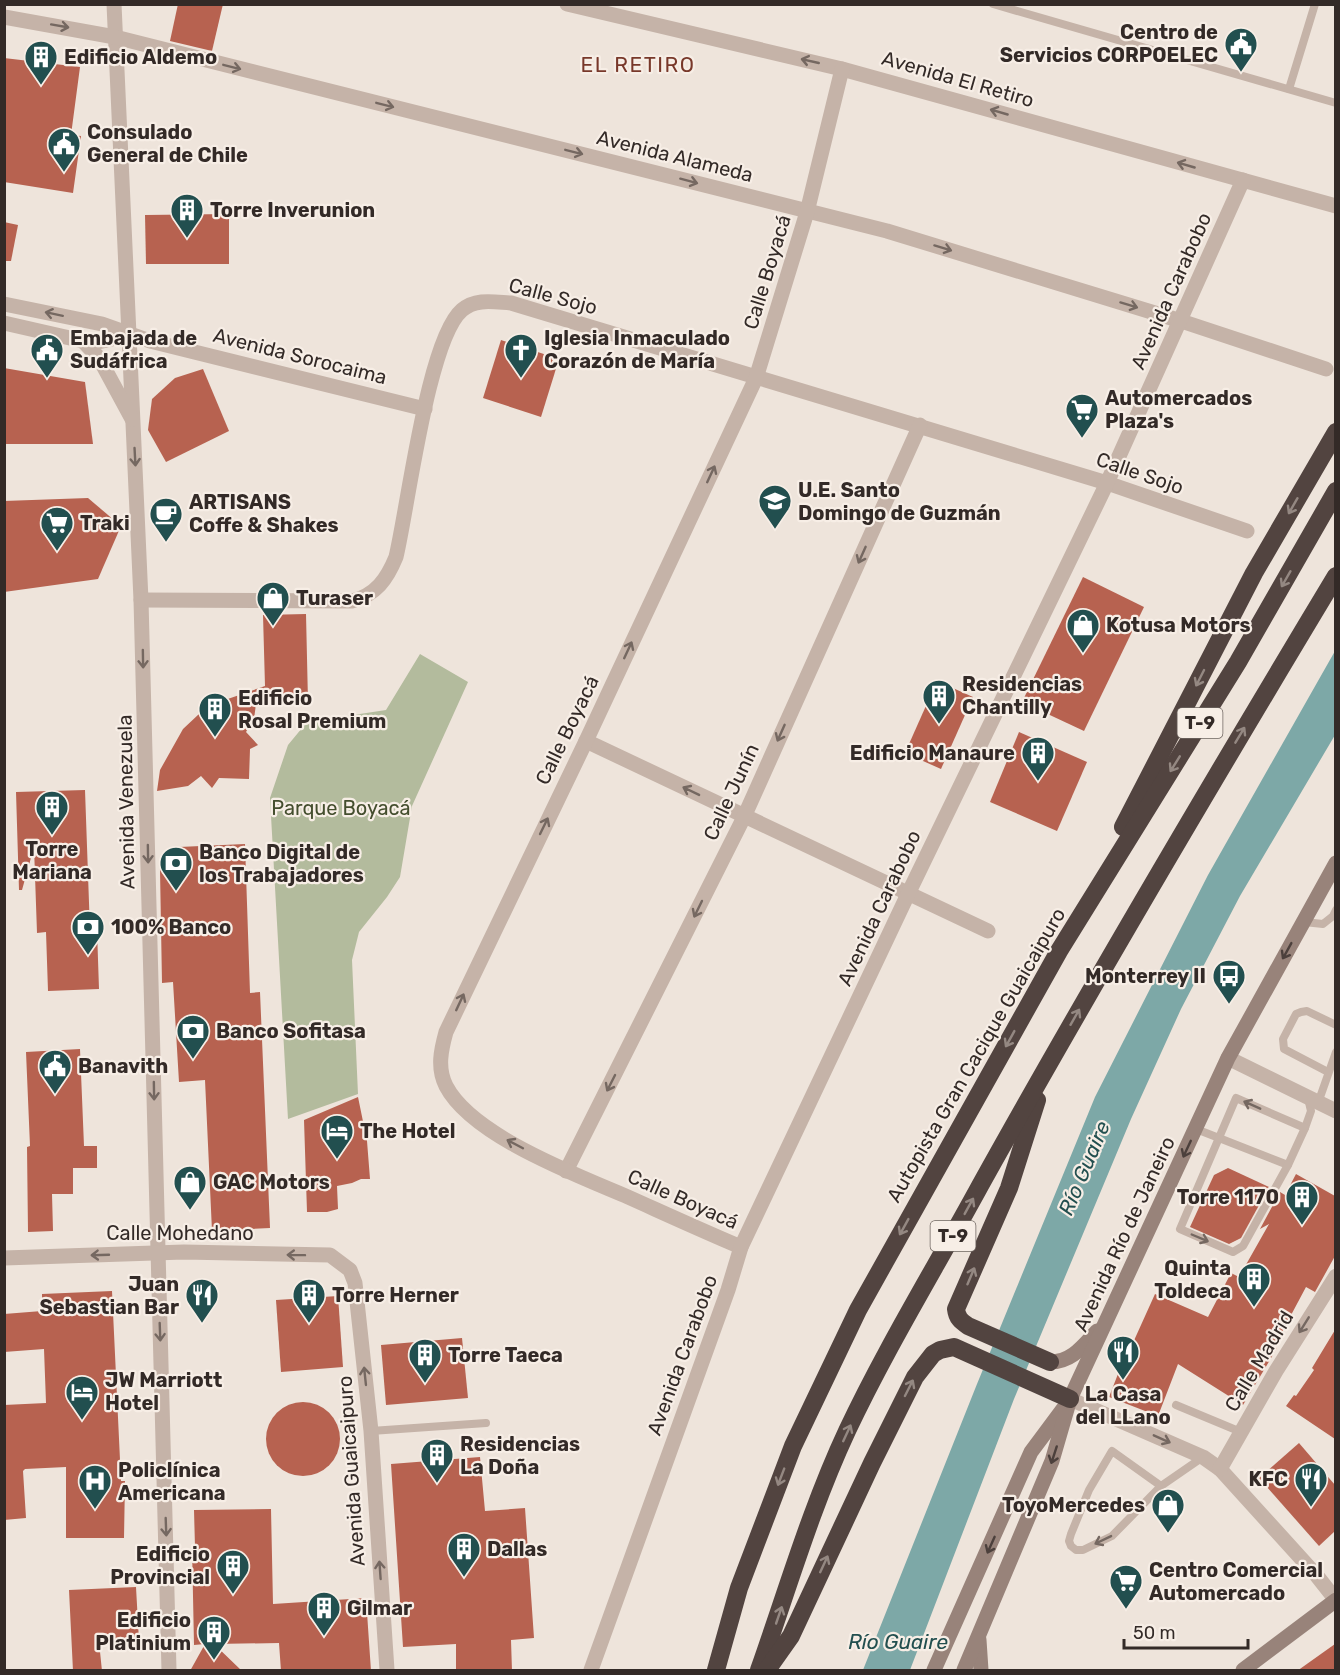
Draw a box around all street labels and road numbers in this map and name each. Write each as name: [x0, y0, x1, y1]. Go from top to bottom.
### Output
street label: Avenida El Retiro: [879, 46, 1037, 112]
street label: Avenida Alameda: [594, 125, 756, 187]
street label: Avenida Carabobo: [1126, 209, 1216, 373]
street label: Calle Boyacá: [738, 212, 796, 332]
street label: Calle Sojo: [506, 273, 600, 319]
street label: Avenida Sorocaima: [211, 323, 389, 389]
street label: Calle Sojo: [1093, 447, 1187, 499]
street label: Calle Boyacá: [530, 672, 604, 788]
road number: T-9: [1178, 708, 1222, 738]
street label: Avenida Venezuela: [112, 714, 140, 890]
street label: Calle Junín: [698, 740, 764, 844]
street label: Avenida Carabobo: [832, 826, 926, 990]
street label: Autopista Gran Cacique Guaicaipuro: [882, 903, 1070, 1207]
street label: Avenida Río de Janeiro: [1068, 1133, 1180, 1335]
street label: Calle Boyacá: [624, 1164, 742, 1234]
street label: Calle Mohedano: [106, 1221, 254, 1245]
road number: T-9: [930, 1221, 976, 1251]
street label: Avenida Carabobo: [642, 1271, 722, 1439]
street label: Calle Madrid: [1220, 1306, 1298, 1416]
street label: Avenida Guaicaipuro: [332, 1375, 370, 1567]

